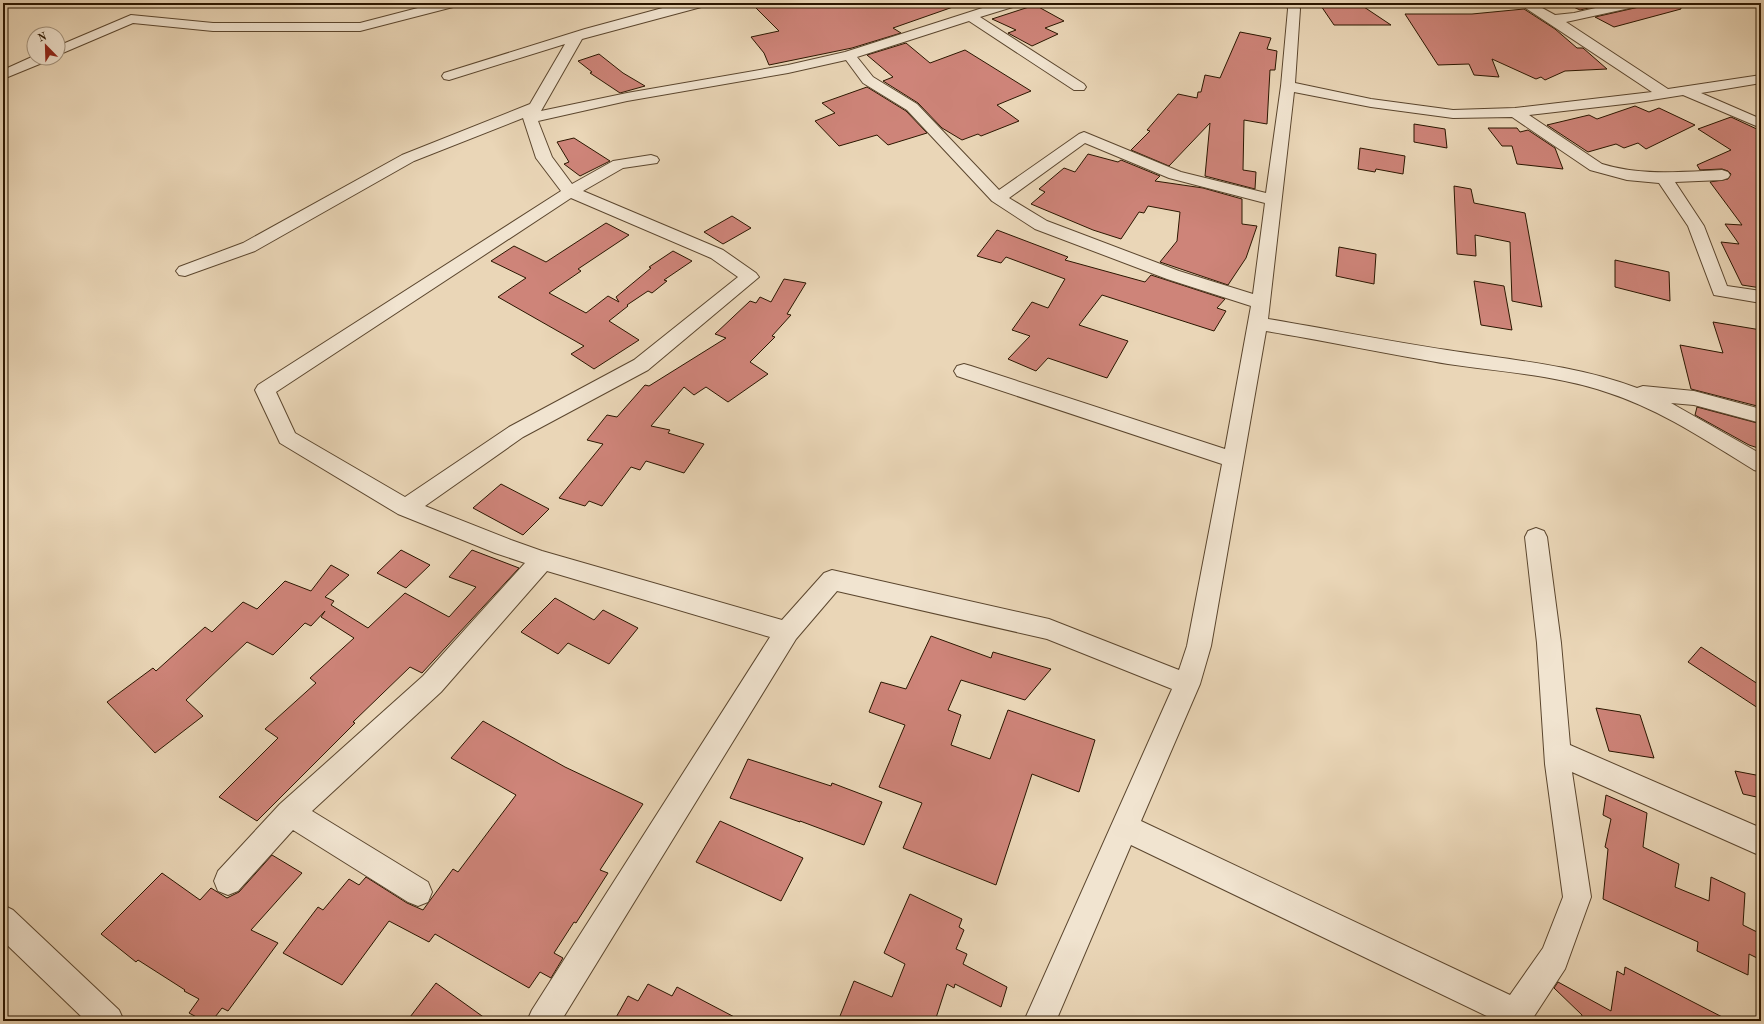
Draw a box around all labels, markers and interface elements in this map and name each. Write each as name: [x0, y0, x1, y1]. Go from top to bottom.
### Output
north arrow: [26, 26, 66, 66]
text: N: [37, 31, 49, 45]

